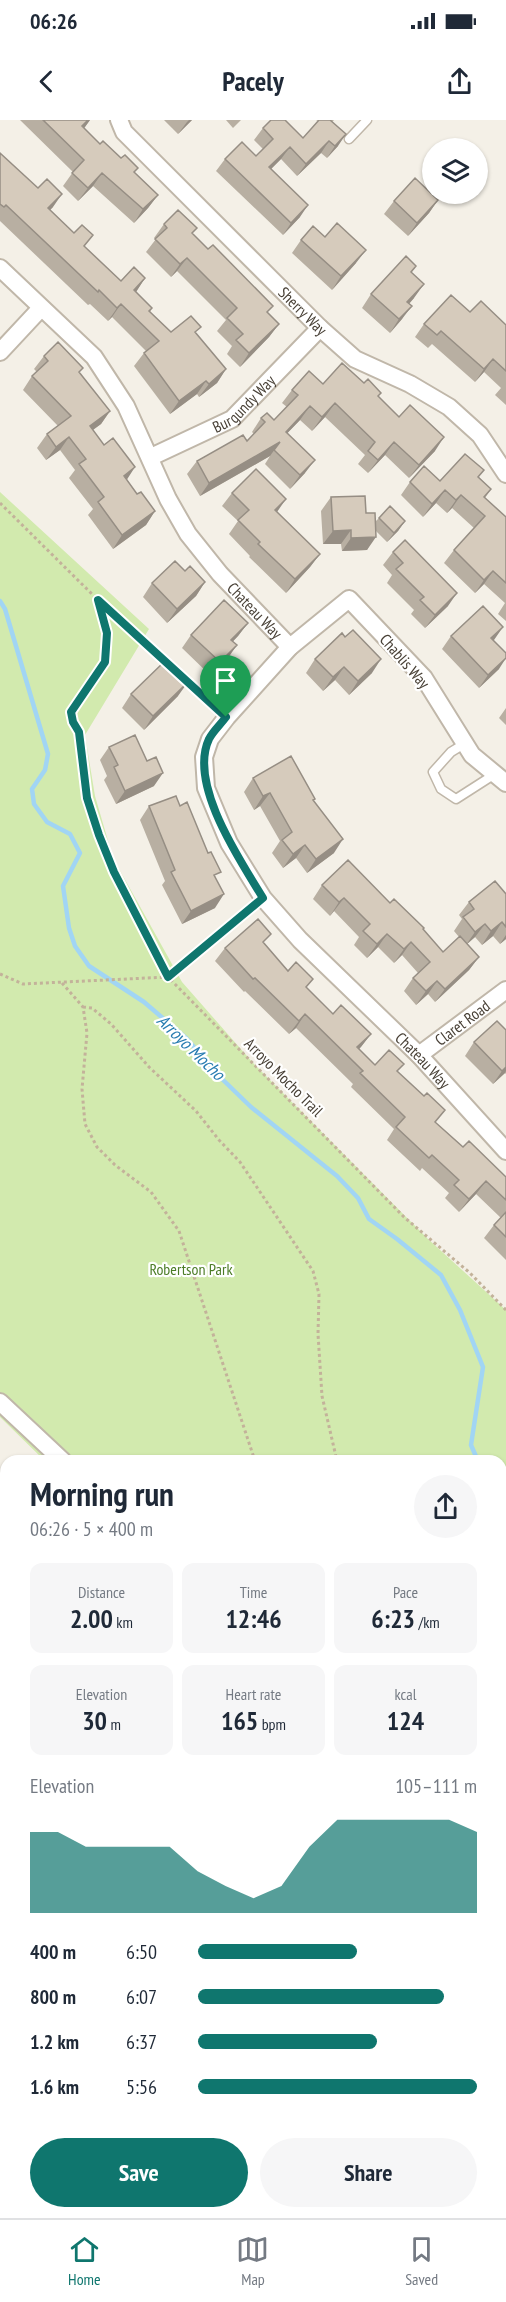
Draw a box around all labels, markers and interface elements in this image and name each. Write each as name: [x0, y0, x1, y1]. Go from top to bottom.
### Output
text: 06:26: [30, 7, 78, 35]
text: Pacely: [222, 64, 284, 98]
icon: back: [30, 65, 63, 98]
icon: share: [443, 65, 476, 98]
map controls: [422, 138, 488, 204]
button: layers: [422, 138, 488, 204]
street label: Sherry Way: [274, 282, 331, 340]
street label: Burgundy Way: [209, 371, 279, 437]
street label: Chateau Way: [223, 578, 287, 643]
street label: Chablis Way: [376, 629, 434, 693]
pin: [200, 655, 251, 717]
icon: arrive: [209, 664, 242, 697]
street label: Claret Road: [431, 996, 494, 1050]
water label: Arroyo Mocho: [152, 1009, 231, 1086]
street label: Chateau Way: [391, 1028, 455, 1093]
street label: Arroyo Mocho Trail: [241, 1034, 328, 1121]
park label: Robertson Park: [149, 1259, 233, 1279]
text: Morning run: [30, 1472, 174, 1515]
button: share: [414, 1475, 477, 1538]
text: 06:26 · 5 × 400 m: [30, 1516, 153, 1542]
text: Distance: [78, 1582, 125, 1602]
text: Time: [240, 1582, 267, 1602]
text: Pace: [393, 1582, 418, 1602]
text: 2.00: [70, 1602, 113, 1635]
text: 12:46: [225, 1602, 282, 1635]
text: 6:23: [371, 1602, 415, 1635]
text: km: [113, 1612, 133, 1632]
text: /km: [415, 1612, 440, 1632]
text: Elevation: [76, 1684, 127, 1704]
text: Heart rate: [226, 1684, 281, 1704]
text: kcal: [395, 1684, 416, 1704]
text: 30: [82, 1704, 107, 1737]
text: 165: [221, 1704, 258, 1737]
text: 124: [387, 1704, 424, 1737]
text: m: [107, 1714, 121, 1734]
text: bpm: [258, 1714, 286, 1734]
text: Elevation: [30, 1773, 94, 1799]
text: 105–111 m: [395, 1773, 477, 1799]
text: 400 m: [30, 1939, 76, 1965]
text: 6:50: [126, 1939, 157, 1965]
text: 800 m: [30, 1984, 76, 2010]
text: 6:07: [126, 1984, 157, 2010]
text: 1.2 km: [30, 2029, 79, 2055]
text: 6:37: [126, 2029, 157, 2055]
text: 1.6 km: [30, 2074, 79, 2100]
text: 5:56: [126, 2074, 157, 2100]
button: Save: [30, 2138, 248, 2207]
button: Share: [260, 2138, 477, 2207]
tab: Home: [68, 2233, 101, 2289]
tab: Map: [236, 2233, 269, 2289]
tab: Saved: [405, 2233, 438, 2289]

